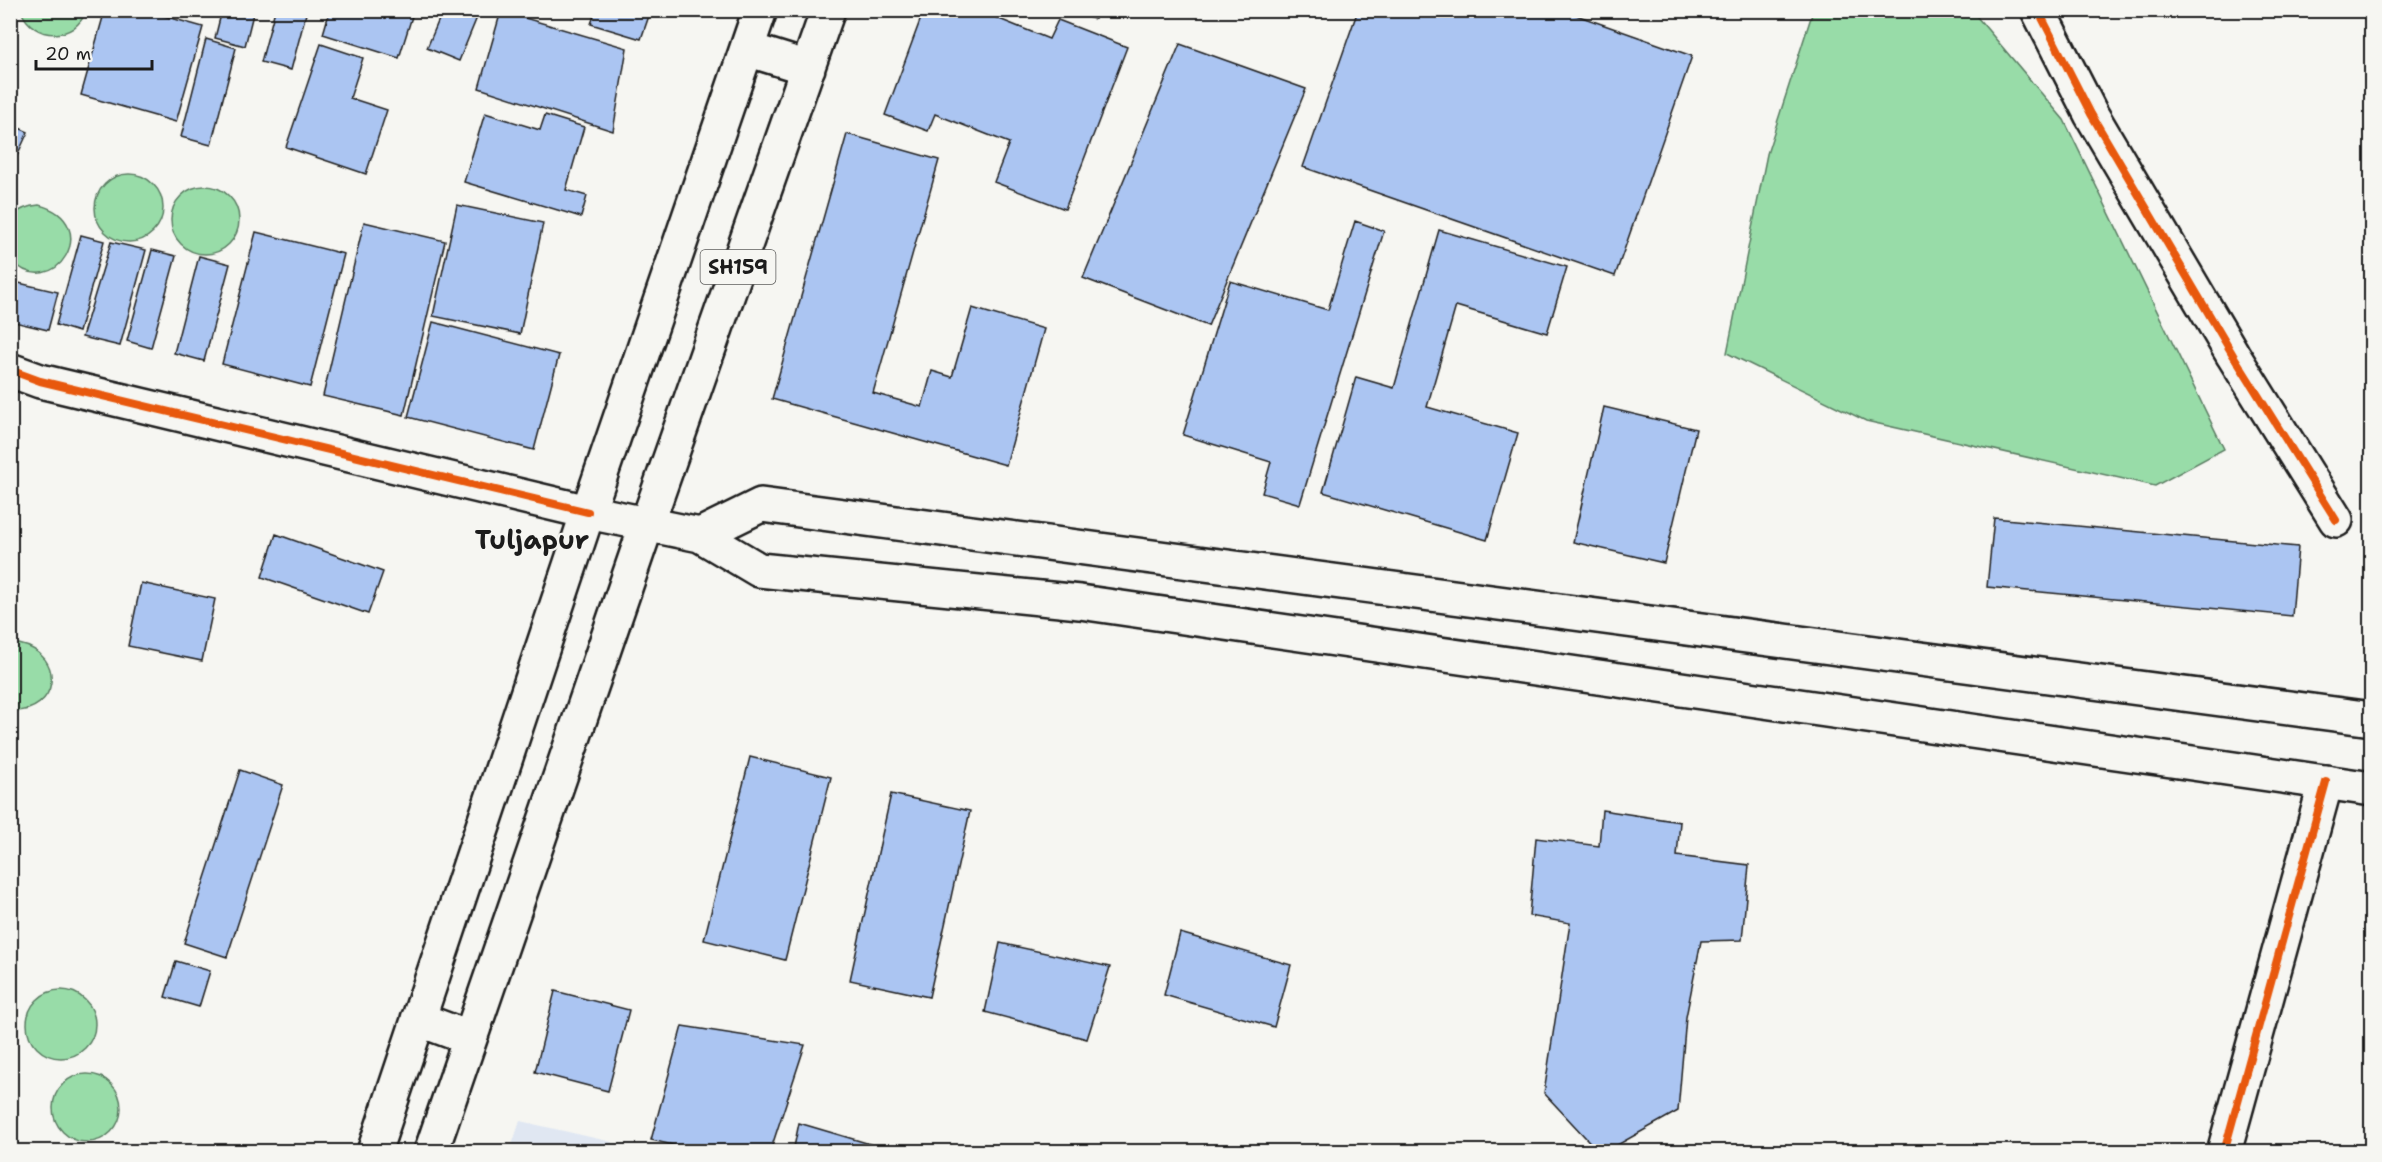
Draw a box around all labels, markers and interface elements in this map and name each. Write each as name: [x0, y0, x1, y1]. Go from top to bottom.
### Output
scale bar: [36, 33, 152, 71]
text: 20 m: [45, 42, 91, 66]
road number: SH159: [700, 250, 776, 284]
district label: Tuljapur: [475, 521, 589, 558]

